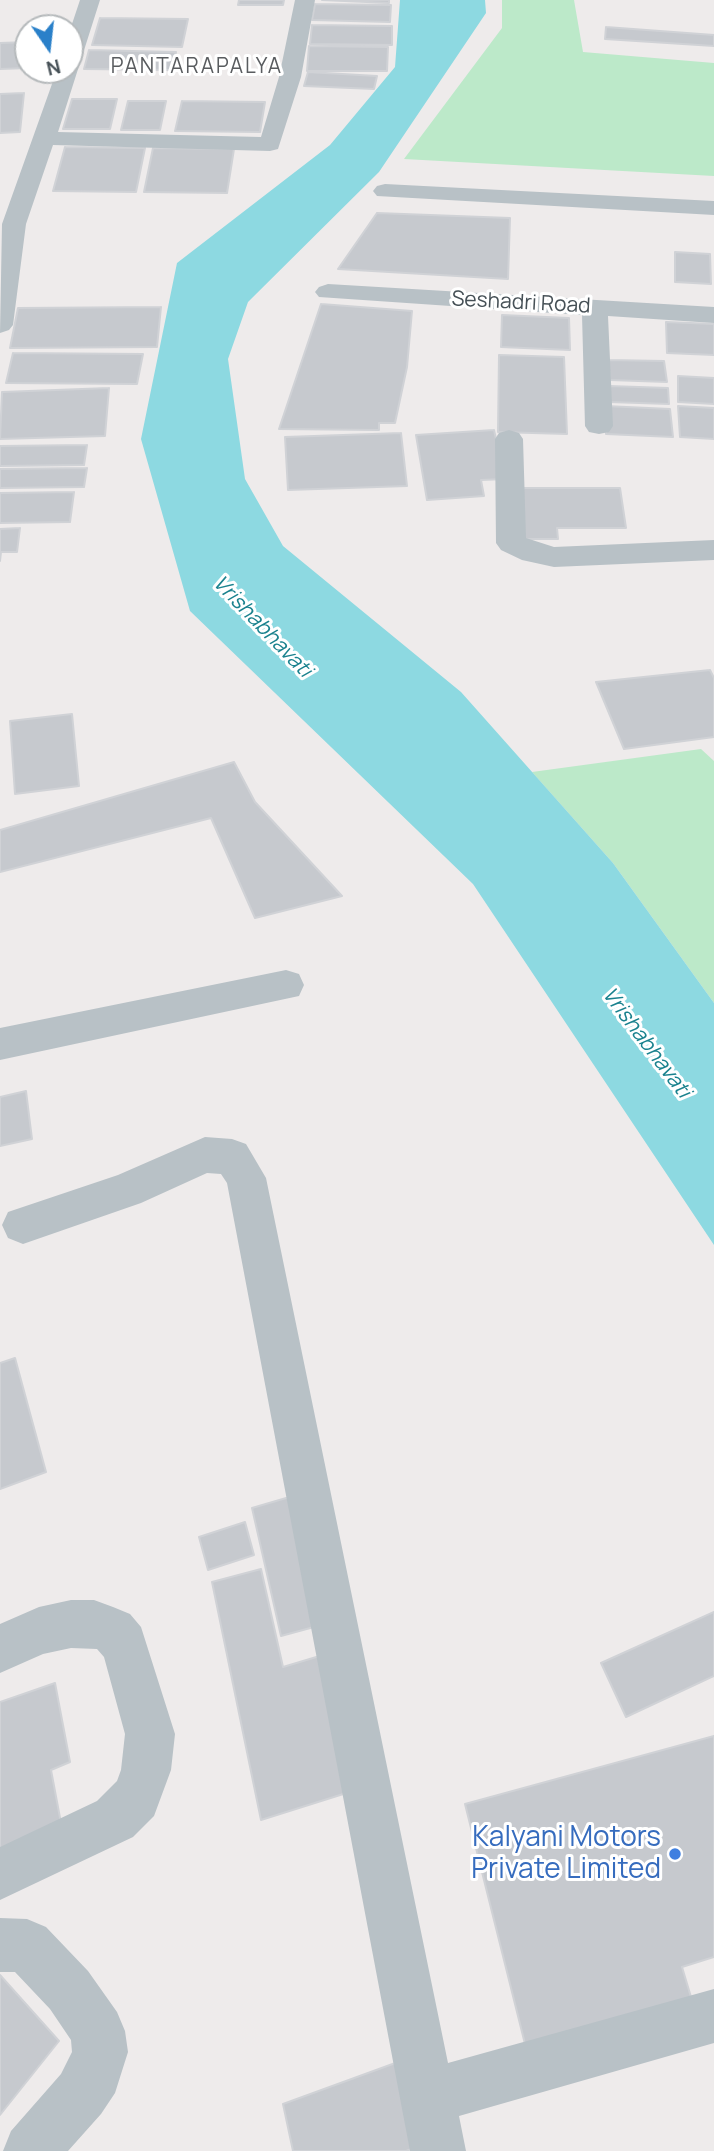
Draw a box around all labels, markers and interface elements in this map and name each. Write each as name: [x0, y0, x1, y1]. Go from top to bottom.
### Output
north arrow: [14, 14, 84, 84]
text: N: [44, 53, 63, 82]
district label: PANTARAPALYA: [112, 54, 282, 80]
street label: Seshadri Road: [451, 287, 591, 319]
water label: Vrishabhavati: [207, 571, 317, 683]
water label: Vrishabhavati: [596, 983, 696, 1103]
place label: Kalyani Motors Private Limited: [471, 1821, 661, 1887]
marker: Kalyani Motors Private Limited: [667, 1846, 683, 1862]

